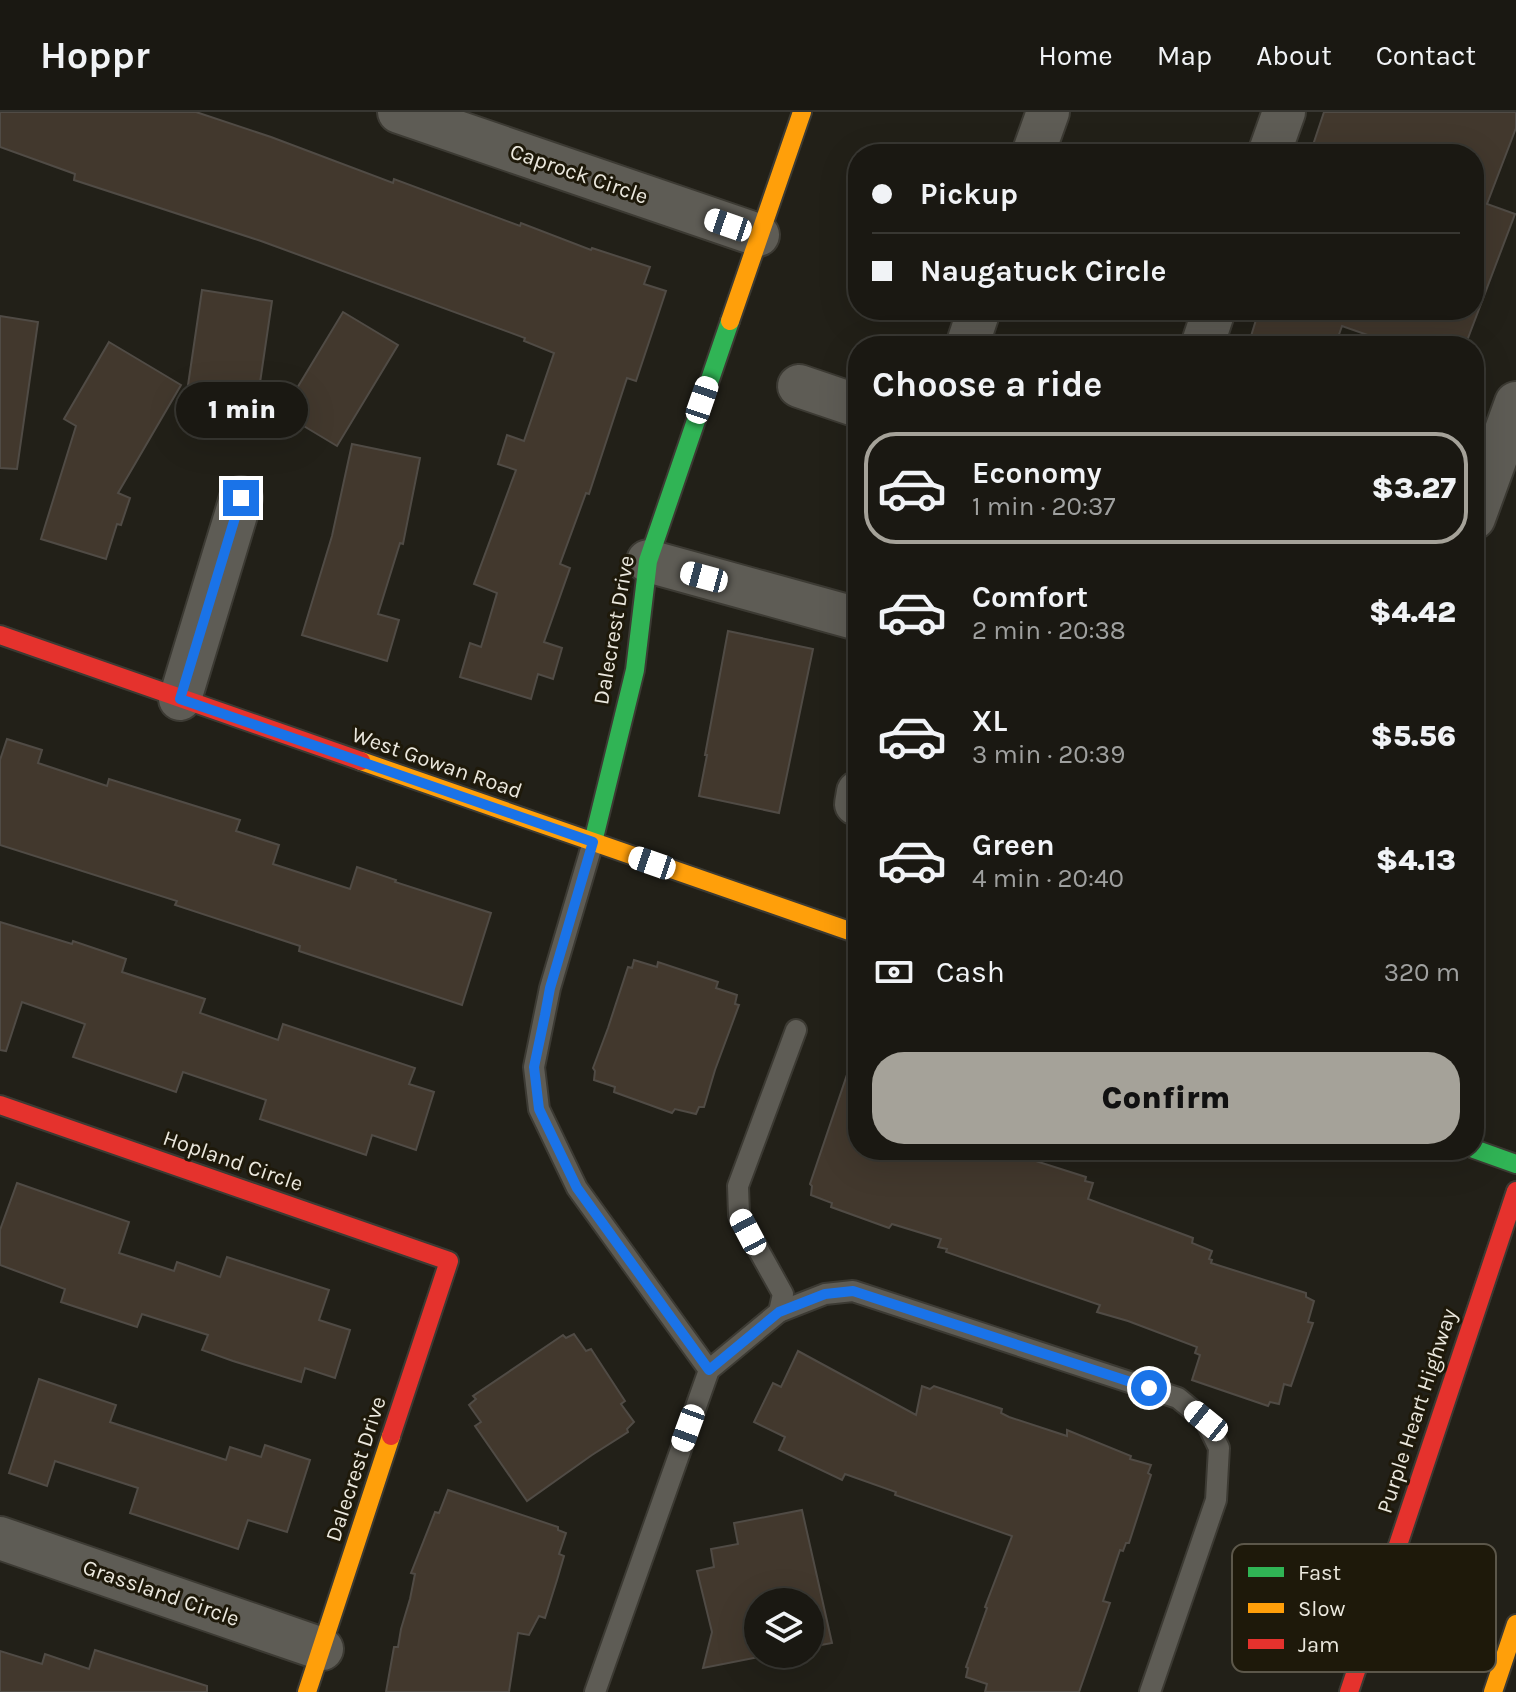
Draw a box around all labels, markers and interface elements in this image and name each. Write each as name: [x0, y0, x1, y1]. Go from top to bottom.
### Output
text: Hoppr: [40, 33, 150, 78]
text: Home: [1038, 39, 1113, 72]
text: Map: [1157, 39, 1212, 72]
text: About: [1256, 39, 1332, 72]
text: Contact: [1376, 39, 1476, 72]
street label: Caprock Circle: [507, 138, 651, 210]
text: Pickup: [920, 176, 1018, 212]
car: [701, 206, 755, 244]
text: Naugatuck Circle: [920, 253, 1166, 289]
text: Choose a ride: [872, 363, 1102, 405]
car: [683, 373, 721, 427]
callout: 1 min: [175, 382, 307, 438]
text: 1 min: [208, 394, 276, 425]
icon: car: [876, 452, 948, 524]
text: Economy: [972, 455, 1102, 491]
text: $3.27: [1371, 470, 1456, 506]
route end: [223, 480, 259, 516]
text: 1 min · 20:37: [972, 491, 1116, 522]
street label: Dalecrest Drive: [588, 553, 640, 707]
car: [678, 559, 730, 595]
icon: car: [876, 576, 948, 648]
text: Comfort: [972, 579, 1088, 615]
text: $4.42: [1369, 594, 1456, 630]
text: 2 min · 20:38: [972, 615, 1126, 646]
icon: car: [876, 700, 948, 772]
text: XL: [972, 703, 1007, 739]
text: $5.56: [1371, 718, 1456, 754]
street label: West Gowan Road: [348, 722, 526, 804]
text: 3 min · 20:39: [972, 739, 1125, 770]
icon: car: [876, 824, 948, 896]
text: Green: [972, 827, 1055, 863]
text: $4.13: [1376, 842, 1456, 878]
car: [625, 844, 679, 882]
text: 4 min · 20:40: [972, 863, 1124, 894]
icon: cash: [872, 950, 916, 994]
text: Cash: [936, 954, 1005, 990]
text: 320 m: [1384, 957, 1460, 988]
button: Confirm: [872, 1052, 1460, 1144]
street label: Hopland Circle: [160, 1125, 306, 1197]
car: [726, 1205, 770, 1259]
street label: Purple Heart Highway: [1372, 1305, 1462, 1517]
route start: [1131, 1370, 1167, 1406]
street label: Dalecrest Drive: [320, 1393, 392, 1545]
car: [1180, 1397, 1232, 1445]
car: [669, 1401, 707, 1455]
legend: [1232, 1544, 1496, 1672]
street label: Grassland Circle: [79, 1554, 243, 1632]
text: Fast: [1298, 1560, 1341, 1586]
map controls: [744, 1588, 824, 1668]
button: layers: [744, 1588, 824, 1668]
text: Slow: [1298, 1596, 1345, 1622]
text: Jam: [1298, 1632, 1340, 1658]

